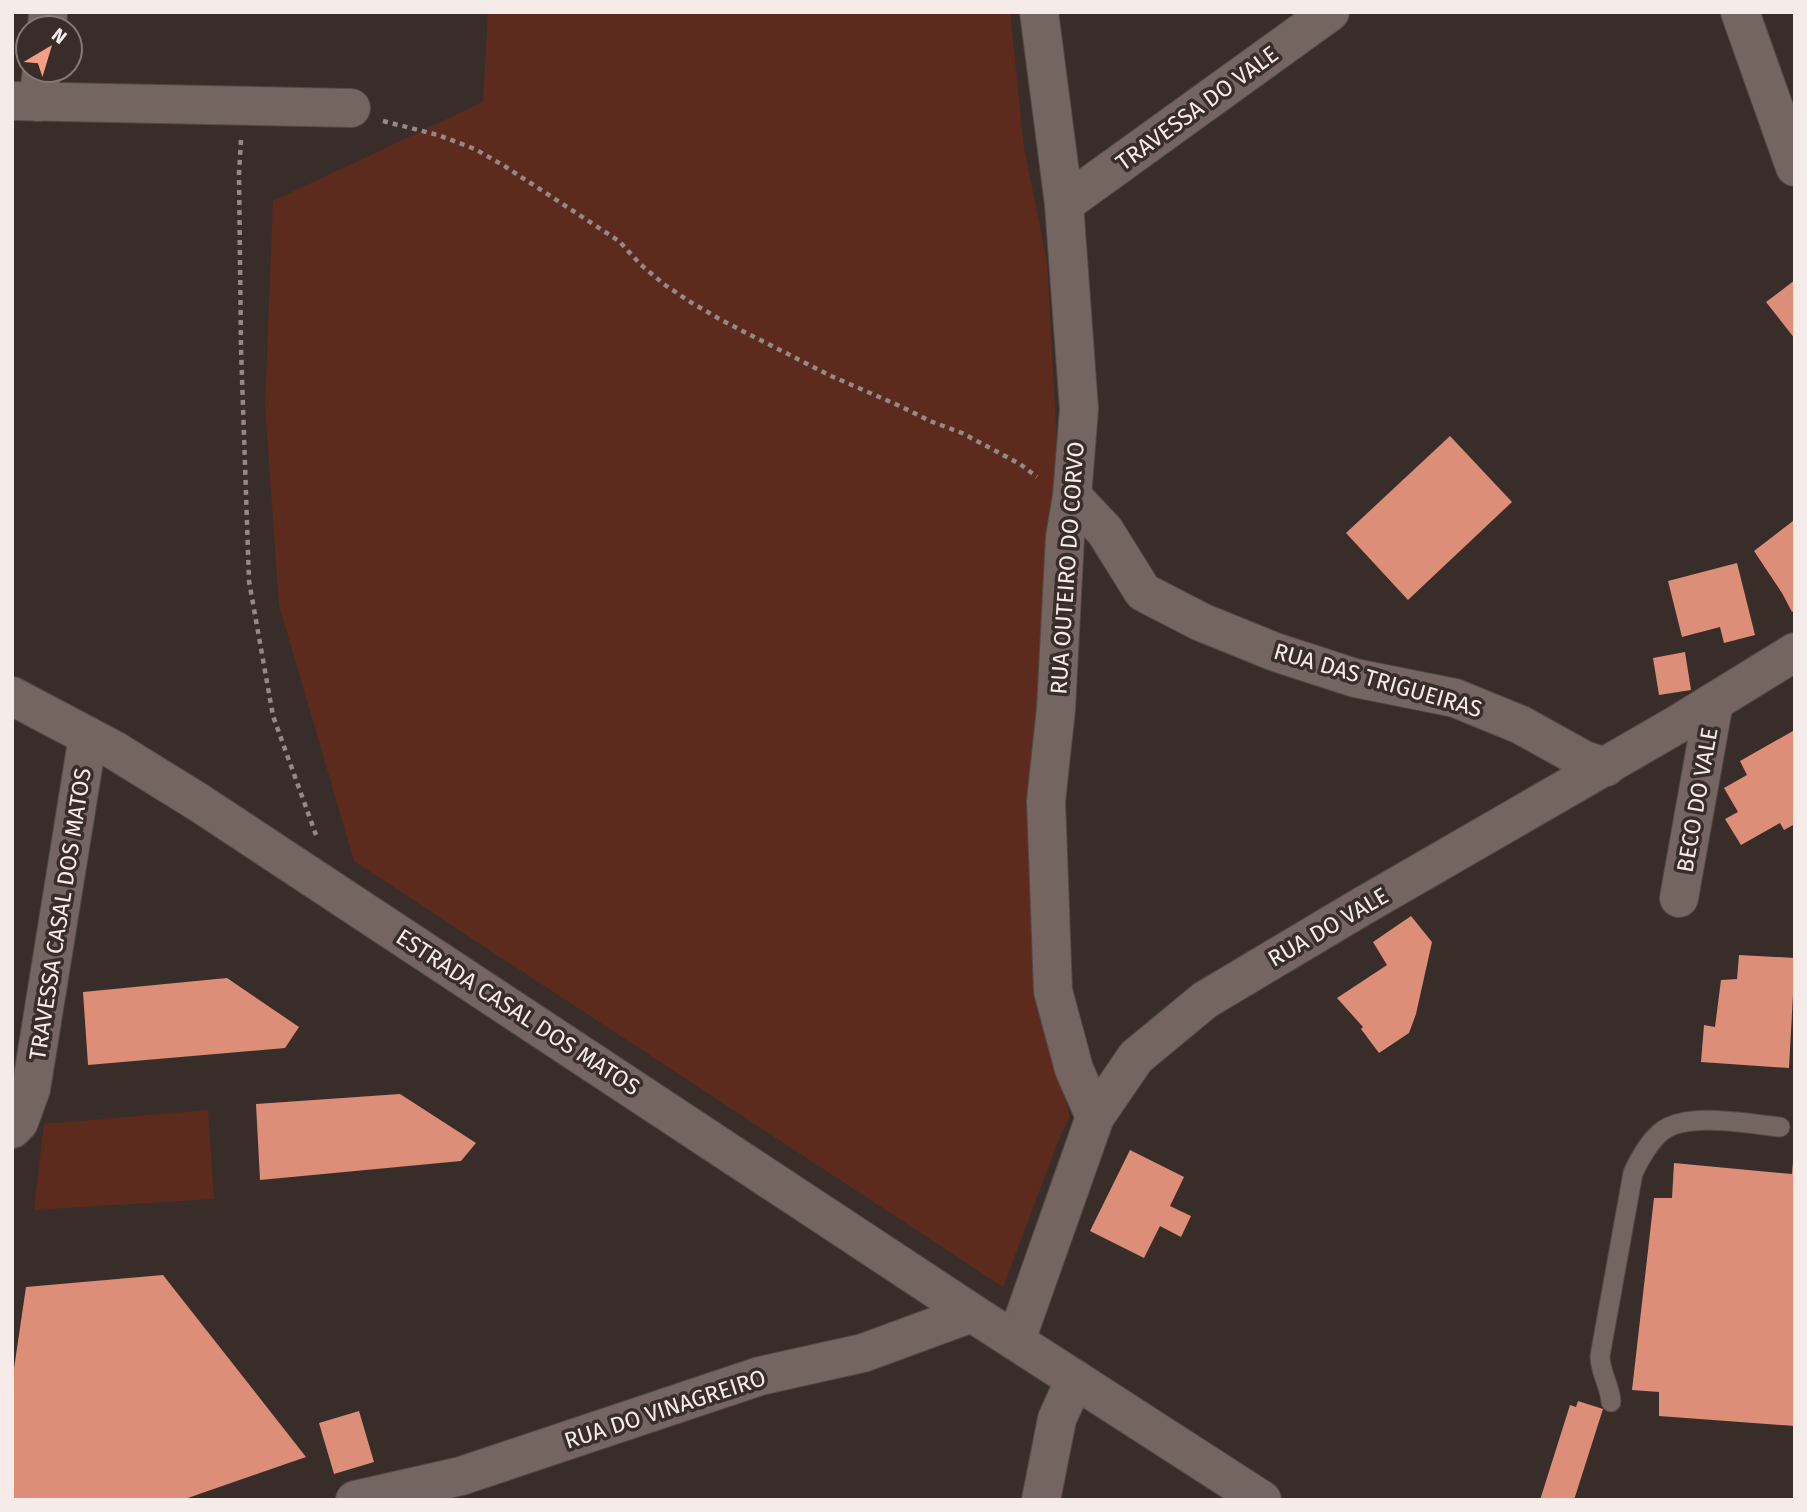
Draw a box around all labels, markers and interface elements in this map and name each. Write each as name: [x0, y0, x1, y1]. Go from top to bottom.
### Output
north arrow: [14, 14, 84, 84]
text: N: [47, 23, 71, 49]
street label: TRAVESSA DO VALE: [1110, 40, 1284, 176]
street label: RUA OUTEIRO DO CORVO: [1044, 441, 1090, 695]
street label: RUA DAS TRIGUEIRAS: [1271, 637, 1485, 723]
street label: BECO DO VALE: [1670, 725, 1724, 875]
street label: TRAVESSA CASAL DOS MATOS: [23, 766, 97, 1062]
street label: RUA DO VALE: [1263, 881, 1393, 973]
street label: ESTRADA CASAL DOS MATOS: [391, 923, 645, 1101]
street label: RUA DO VINAGREIRO: [561, 1363, 769, 1455]

